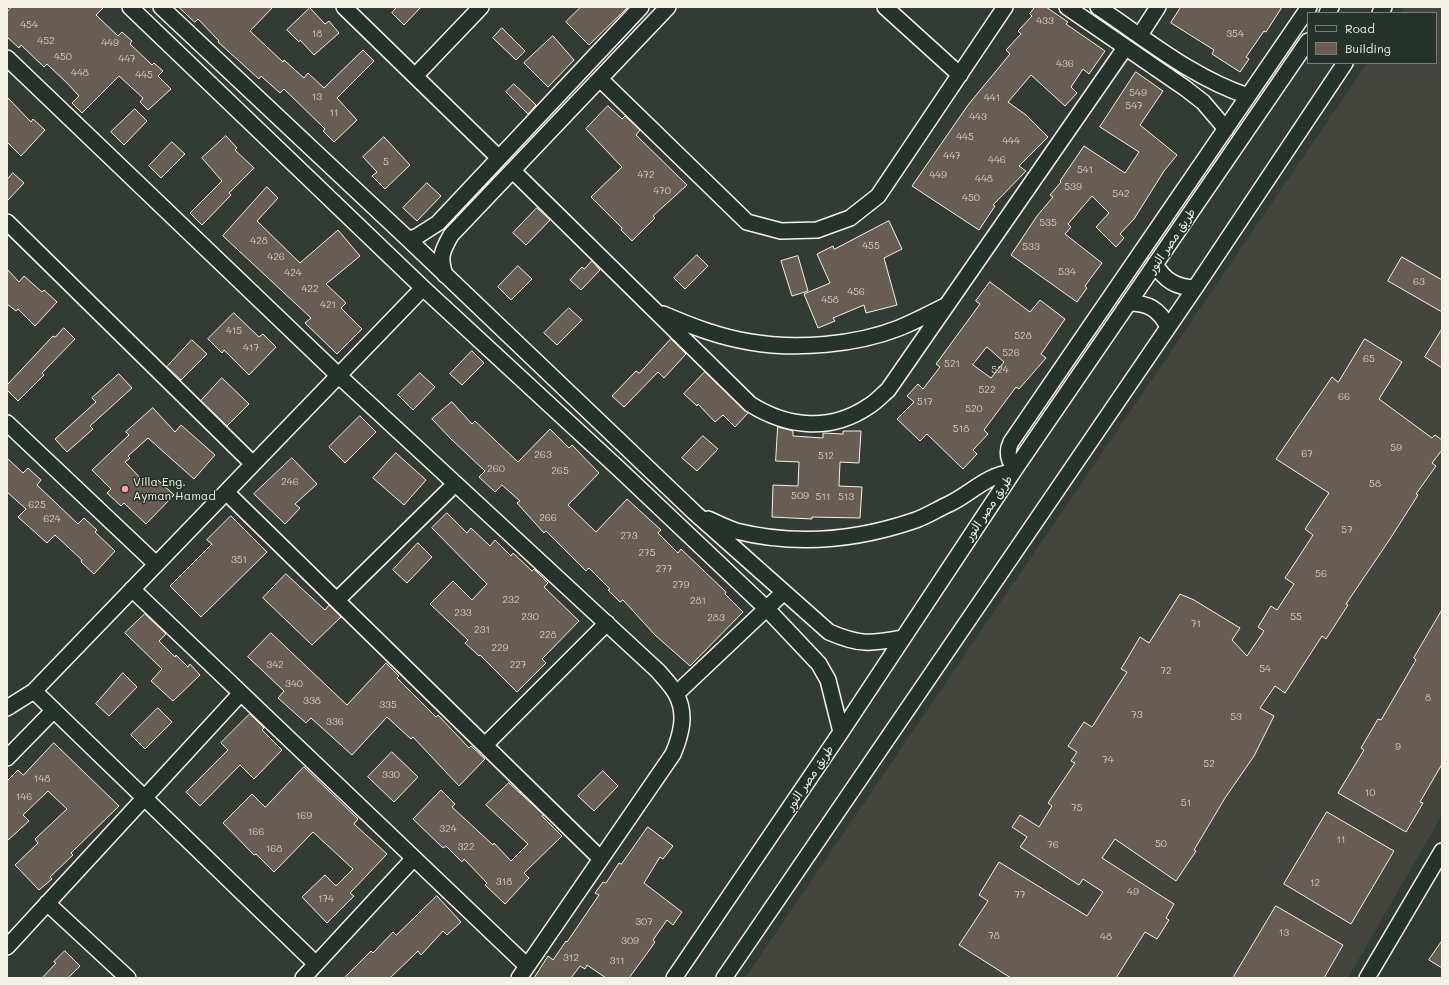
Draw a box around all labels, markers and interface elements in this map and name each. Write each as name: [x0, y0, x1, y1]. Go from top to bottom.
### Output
legend: [1307, 12, 1437, 64]
house number: 433: [1036, 15, 1054, 27]
house number: 454: [20, 19, 38, 31]
text: Road: [1345, 20, 1375, 36]
house number: 18: [312, 28, 322, 40]
house number: 354: [1226, 28, 1244, 40]
house number: 452: [37, 35, 55, 47]
house number: 449: [101, 37, 119, 49]
text: Building: [1345, 40, 1391, 56]
house number: 450: [54, 51, 72, 63]
house number: 447: [118, 53, 136, 65]
house number: 436: [1056, 58, 1074, 70]
house number: 448: [71, 67, 89, 79]
house number: 445: [135, 69, 153, 81]
house number: 549: [1129, 87, 1147, 99]
house number: 13: [312, 91, 322, 103]
house number: 441: [984, 92, 1000, 104]
house number: 547: [1125, 100, 1143, 112]
house number: 11: [330, 107, 338, 119]
house number: 443: [969, 111, 987, 123]
house number: 445: [956, 131, 974, 143]
house number: 444: [1002, 135, 1020, 147]
house number: 447: [943, 150, 961, 162]
house number: 446: [988, 154, 1006, 166]
house number: 5: [383, 156, 389, 168]
house number: 541: [1077, 164, 1093, 176]
house number: 472: [638, 169, 654, 181]
house number: 449: [929, 169, 947, 181]
house number: 448: [975, 173, 993, 185]
house number: 539: [1064, 181, 1082, 193]
house number: 470: [653, 185, 671, 197]
house number: 542: [1112, 188, 1130, 200]
house number: 450: [962, 192, 980, 204]
street label: طريق مصر النور: [1145, 206, 1199, 276]
house number: 535: [1039, 217, 1057, 229]
house number: 428: [250, 235, 268, 247]
house number: 455: [862, 240, 880, 252]
house number: 533: [1022, 241, 1040, 253]
house number: 426: [267, 251, 285, 263]
house number: 534: [1058, 266, 1076, 278]
house number: 424: [284, 267, 302, 279]
house number: 63: [1413, 276, 1425, 288]
house number: 422: [301, 283, 319, 295]
house number: 456: [847, 286, 865, 298]
house number: 458: [821, 294, 839, 306]
house number: 421: [320, 299, 336, 311]
house number: 415: [226, 325, 242, 337]
house number: 528: [1014, 330, 1032, 342]
house number: 417: [243, 342, 259, 354]
house number: 526: [1002, 347, 1020, 359]
house number: 65: [1363, 353, 1375, 365]
house number: 521: [944, 358, 960, 370]
house number: 524: [991, 364, 1009, 376]
house number: 522: [979, 384, 995, 396]
house number: 66: [1338, 391, 1350, 403]
house number: 517: [917, 396, 933, 408]
house number: 520: [965, 403, 983, 415]
house number: 518: [953, 423, 969, 435]
house number: 59: [1390, 442, 1402, 454]
house number: 67: [1301, 448, 1313, 460]
house number: 263: [534, 449, 552, 461]
house number: 512: [818, 450, 834, 462]
house number: 260: [487, 463, 505, 475]
house number: 265: [551, 465, 569, 477]
street label: طريق مصر النور: [962, 473, 1016, 543]
place label: Villa Eng. Ayman Hamad: [133, 475, 216, 503]
house number: 246: [281, 476, 299, 488]
house number: 58: [1369, 478, 1381, 490]
marker: Villa Eng. Ayman Hamad: [120, 484, 130, 494]
house number: 509: [791, 490, 809, 502]
house number: 511: [816, 491, 830, 503]
house number: 513: [838, 491, 854, 503]
house number: 625: [28, 499, 46, 511]
house number: 266: [539, 512, 557, 524]
house number: 624: [43, 513, 61, 525]
house number: 57: [1341, 524, 1353, 536]
house number: 273: [621, 530, 637, 542]
house number: 275: [639, 547, 655, 559]
house number: 351: [231, 554, 247, 566]
house number: 277: [656, 563, 672, 575]
house number: 56: [1315, 568, 1327, 580]
house number: 279: [672, 579, 690, 591]
house number: 232: [503, 594, 519, 606]
house number: 281: [690, 595, 706, 607]
house number: 233: [454, 607, 472, 619]
house number: 230: [521, 611, 539, 623]
house number: 55: [1290, 611, 1302, 623]
house number: 283: [707, 612, 725, 624]
house number: 71: [1191, 618, 1201, 630]
house number: 231: [474, 624, 490, 636]
house number: 228: [539, 629, 557, 641]
house number: 229: [491, 642, 509, 654]
house number: 342: [266, 659, 284, 671]
house number: 227: [510, 659, 526, 671]
house number: 54: [1259, 663, 1271, 675]
house number: 72: [1160, 665, 1172, 677]
house number: 340: [285, 678, 303, 690]
house number: 8: [1425, 692, 1431, 704]
house number: 338: [303, 695, 321, 707]
house number: 335: [379, 699, 397, 711]
house number: 73: [1131, 709, 1143, 721]
house number: 53: [1230, 711, 1242, 723]
house number: 336: [326, 716, 344, 728]
house number: 9: [1395, 741, 1401, 753]
street label: طريق مصر النور: [783, 743, 837, 813]
house number: 74: [1102, 754, 1114, 766]
house number: 52: [1203, 758, 1215, 770]
house number: 330: [382, 769, 400, 781]
house number: 148: [34, 773, 50, 785]
house number: 10: [1365, 787, 1375, 799]
house number: 146: [16, 791, 32, 803]
house number: 51: [1181, 797, 1191, 809]
house number: 75: [1071, 802, 1083, 814]
house number: 169: [296, 810, 312, 822]
house number: 324: [439, 823, 457, 835]
house number: 166: [248, 826, 264, 838]
house number: 11: [1337, 834, 1345, 846]
house number: 50: [1155, 838, 1167, 850]
house number: 76: [1047, 839, 1059, 851]
house number: 322: [458, 841, 474, 853]
house number: 168: [266, 843, 282, 855]
house number: 318: [496, 876, 512, 888]
house number: 12: [1310, 877, 1320, 889]
house number: 49: [1127, 886, 1139, 898]
house number: 77: [1014, 889, 1026, 901]
house number: 174: [318, 893, 334, 905]
house number: 307: [635, 916, 653, 928]
house number: 13: [1279, 927, 1289, 939]
house number: 78: [988, 930, 1000, 942]
house number: 48: [1100, 931, 1112, 943]
house number: 309: [621, 935, 639, 947]
house number: 312: [563, 952, 579, 964]
house number: 311: [610, 955, 624, 967]

